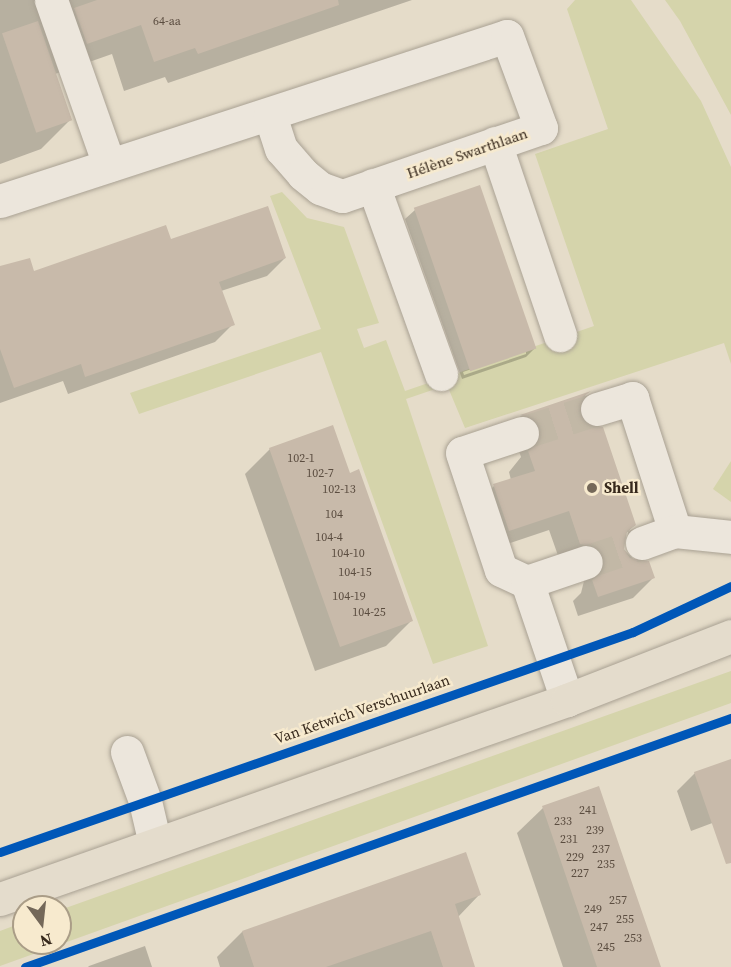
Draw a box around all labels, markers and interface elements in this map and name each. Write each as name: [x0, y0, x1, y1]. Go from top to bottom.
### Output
house number: 64-aa: [153, 15, 181, 29]
street label: Hélène Swarthlaan: [404, 124, 530, 182]
house number: 102-1: [287, 452, 315, 466]
house number: 102-7: [306, 467, 334, 481]
place label: Shell: [604, 479, 639, 497]
marker: Shell: [585, 481, 599, 495]
house number: 102-13: [322, 483, 356, 497]
house number: 104: [325, 508, 343, 522]
house number: 104-4: [315, 531, 343, 545]
house number: 104-10: [331, 547, 365, 561]
house number: 104-15: [338, 566, 372, 580]
house number: 104-19: [332, 590, 366, 604]
house number: 104-25: [352, 606, 386, 620]
street label: Van Ketwich Verschuurlaan: [272, 670, 452, 748]
house number: 241: [579, 804, 597, 818]
house number: 233: [554, 815, 572, 829]
house number: 239: [586, 824, 604, 838]
house number: 231: [560, 833, 578, 847]
house number: 237: [592, 843, 610, 857]
house number: 229: [566, 851, 584, 865]
house number: 235: [597, 858, 615, 872]
house number: 227: [571, 867, 589, 881]
house number: 257: [609, 894, 627, 908]
north arrow: [12, 895, 72, 955]
house number: 249: [584, 903, 602, 917]
house number: 255: [616, 913, 634, 927]
house number: 247: [590, 921, 608, 935]
text: N: [38, 928, 55, 953]
house number: 253: [624, 932, 642, 946]
house number: 245: [597, 941, 615, 955]

